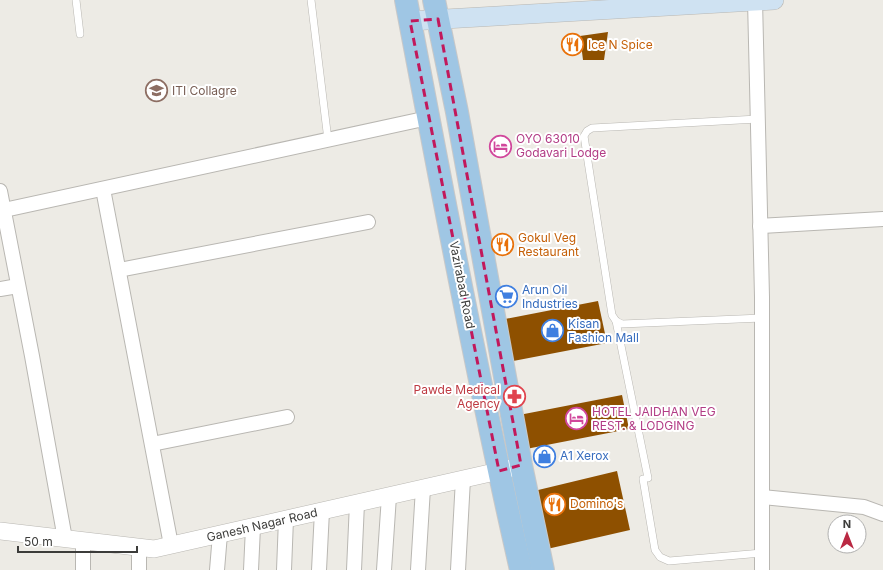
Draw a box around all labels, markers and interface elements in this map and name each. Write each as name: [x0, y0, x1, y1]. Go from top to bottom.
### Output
restaurant icon: Ice N Spice: [559, 32, 585, 58]
place label: Ice N Spice: [588, 37, 653, 52]
school or university icon: ITI Collagre: [144, 78, 170, 104]
place label: ITI Collagre: [172, 83, 237, 98]
place label: OYO 63010 Godavari Lodge: [516, 131, 606, 160]
hotel icon: OYO 63010 Godavari Lodge: [487, 133, 513, 159]
place label: Gokul Veg Restaurant: [518, 230, 579, 259]
restaurant icon: Gokul Veg Restaurant: [489, 232, 515, 258]
street label: Vazirabad Road: [447, 240, 478, 330]
place label: Arun Oil Industries: [522, 282, 578, 311]
supermarket icon: Arun Oil Industries: [494, 284, 520, 310]
place label: Kisan Fashion Mall: [568, 316, 639, 345]
shop icon: Kisan Fashion Mall: [540, 318, 566, 344]
place label: Pawde Medical Agency: [414, 382, 500, 411]
pharmacy icon: Pawde Medical Agency: [502, 384, 528, 410]
place label: HOTEL JAIDHAN VEG REST. & LODGING: [592, 404, 716, 433]
hotel icon: HOTEL JAIDHAN VEG REST. & LODGING: [563, 406, 589, 432]
shop icon: A1 Xerox: [532, 443, 558, 469]
place label: A1 Xerox: [560, 448, 609, 463]
restaurant icon: Domino's: [541, 491, 567, 517]
place label: Domino's: [570, 496, 623, 511]
street label: Ganesh Nagar Road: [205, 504, 319, 545]
north arrow: [827, 514, 867, 554]
text: N: [843, 517, 851, 531]
scale bar: [18, 528, 137, 554]
text: 50 m: [24, 534, 53, 549]

